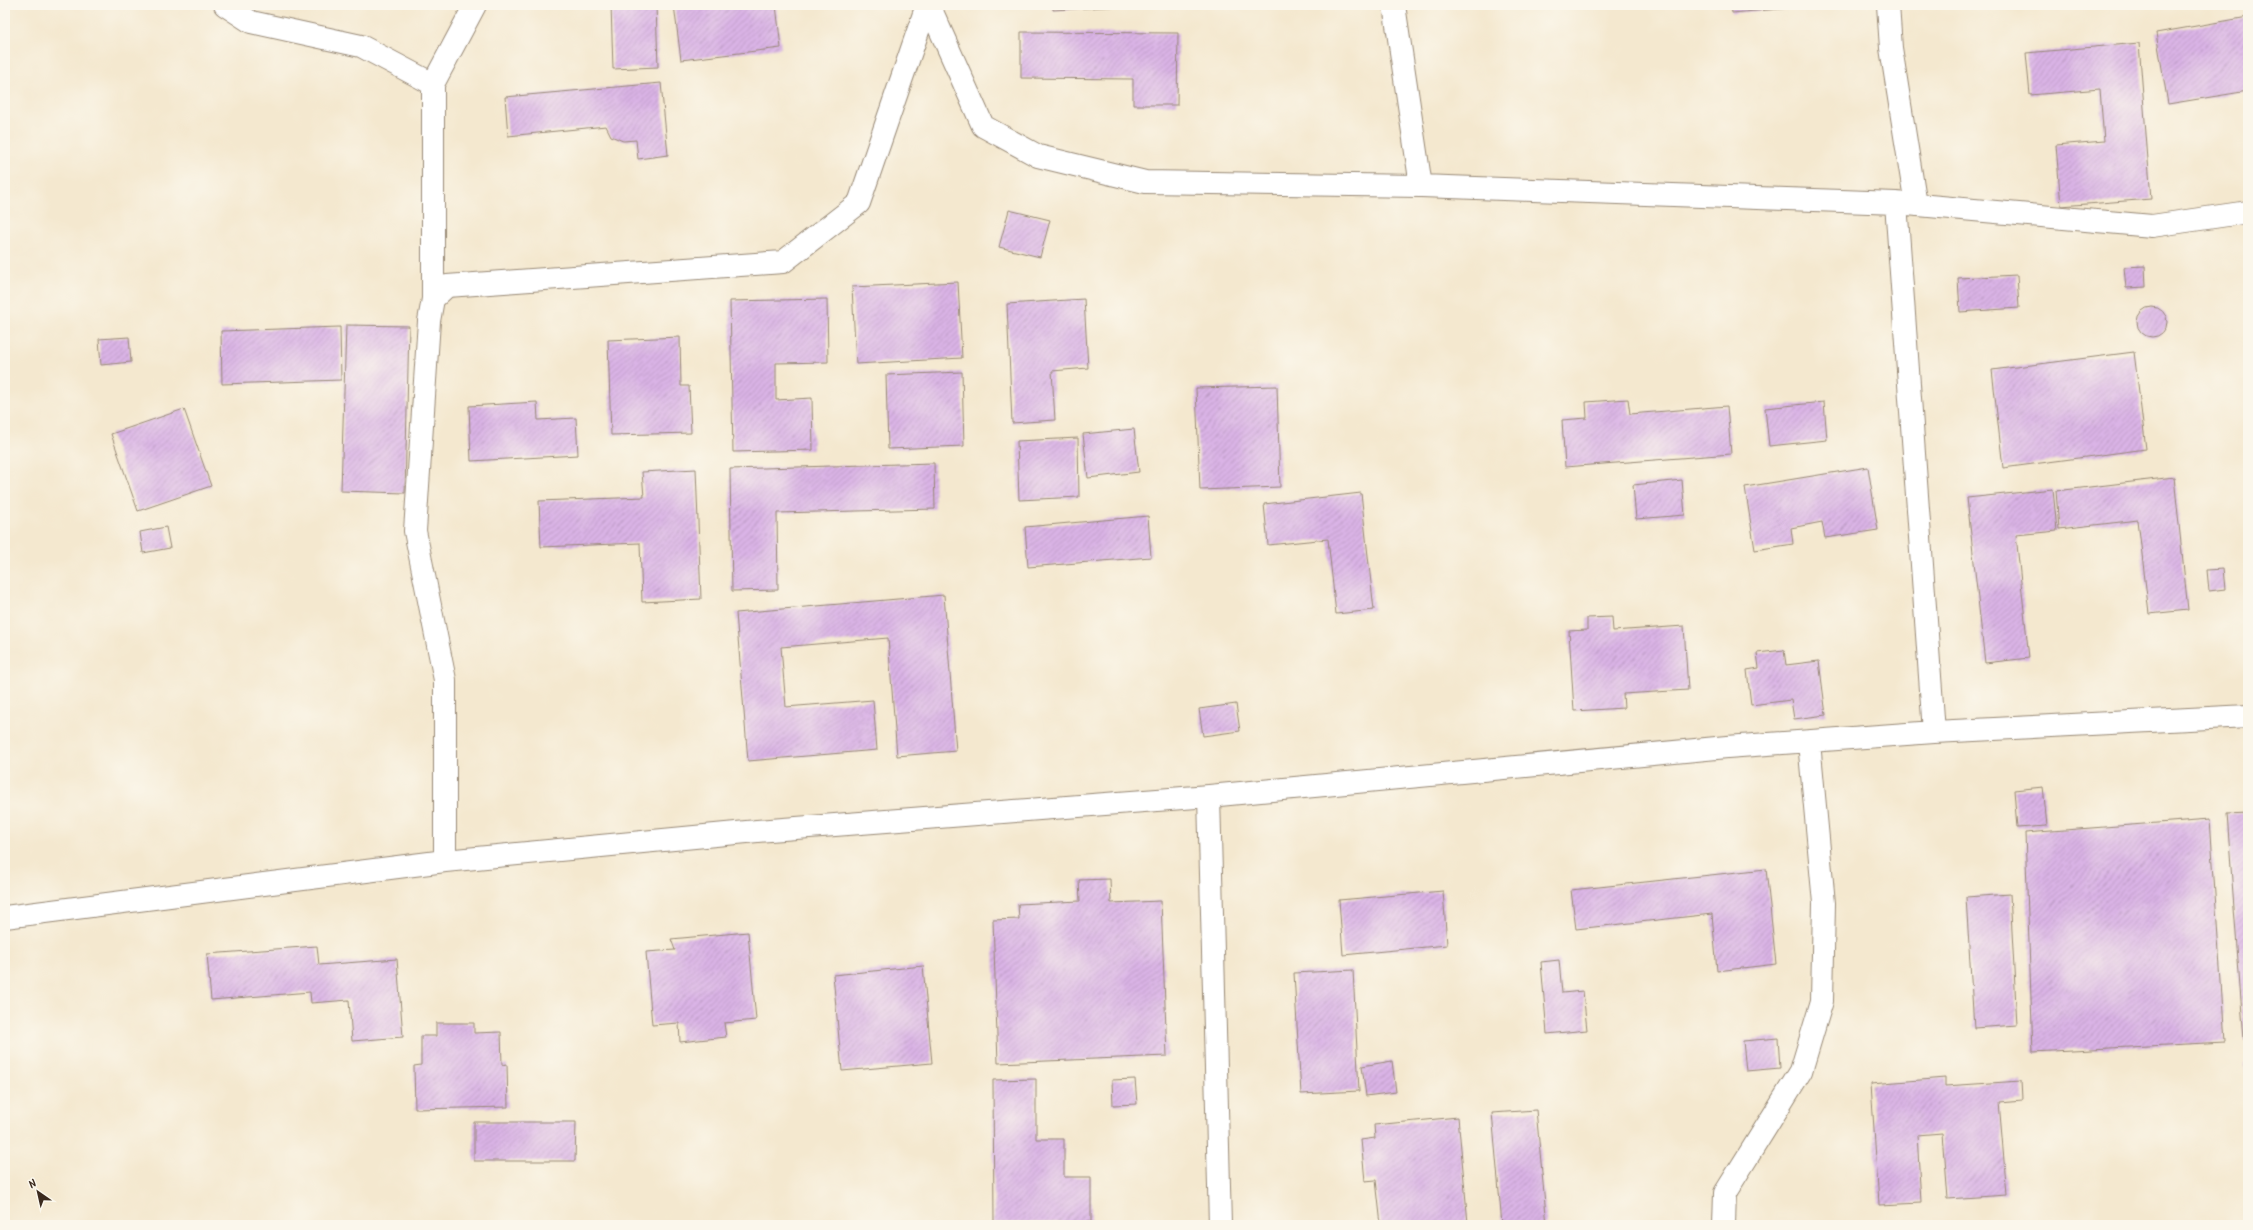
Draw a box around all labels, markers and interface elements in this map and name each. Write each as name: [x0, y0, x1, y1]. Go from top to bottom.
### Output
north arrow: [18, 1172, 58, 1212]
text: N: [25, 1175, 41, 1194]

